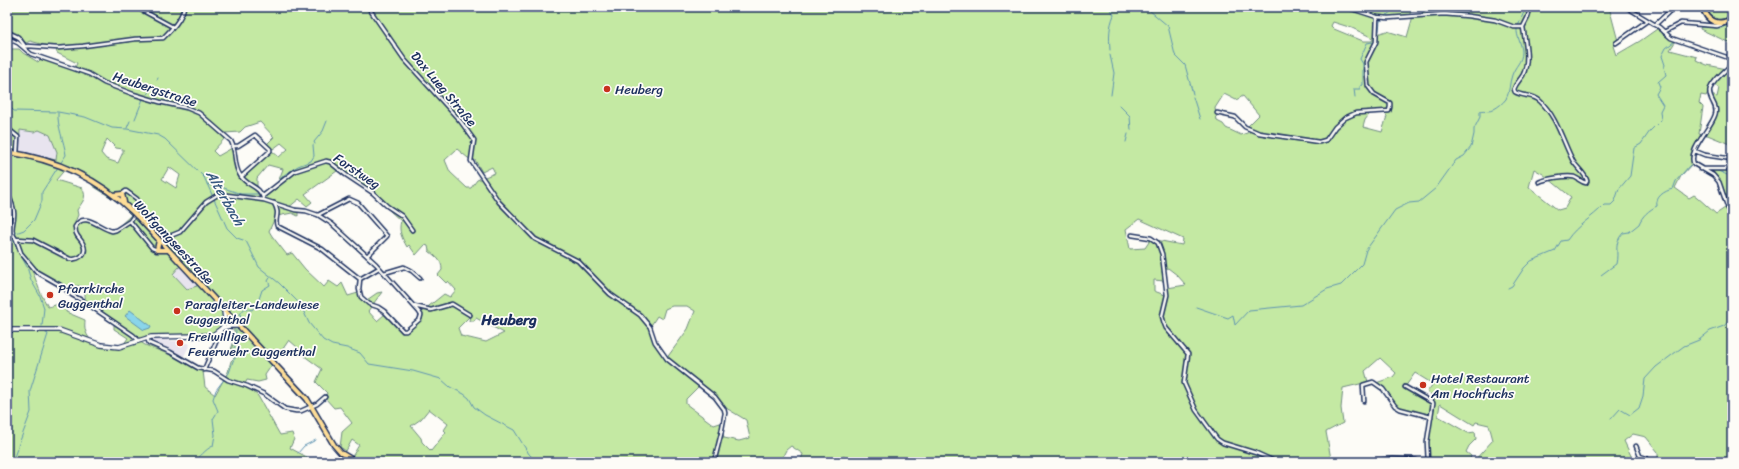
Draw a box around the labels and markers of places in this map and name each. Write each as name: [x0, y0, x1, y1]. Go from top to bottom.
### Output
place label: Heuberg: [615, 78, 664, 101]
marker: Heuberg: [602, 84, 612, 94]
place label: Pfarrkirche Guggenthal: [58, 277, 124, 315]
marker: Pfarrkirche Guggenthal: [45, 290, 55, 300]
place label: Paragleiter-Landewiese Guggenthal: [185, 293, 319, 331]
marker: Paragleiter-Landewiese Guggenthal: [172, 306, 182, 316]
place label: Freiwillige Feuerwehr Guggenthal: [188, 325, 316, 363]
marker: Freiwillige Feuerwehr Guggenthal: [175, 338, 185, 348]
place label: Hotel Restaurant Am Hochfuchs: [1430, 367, 1530, 405]
marker: Hotel Restaurant Am Hochfuchs: [1418, 380, 1428, 390]

